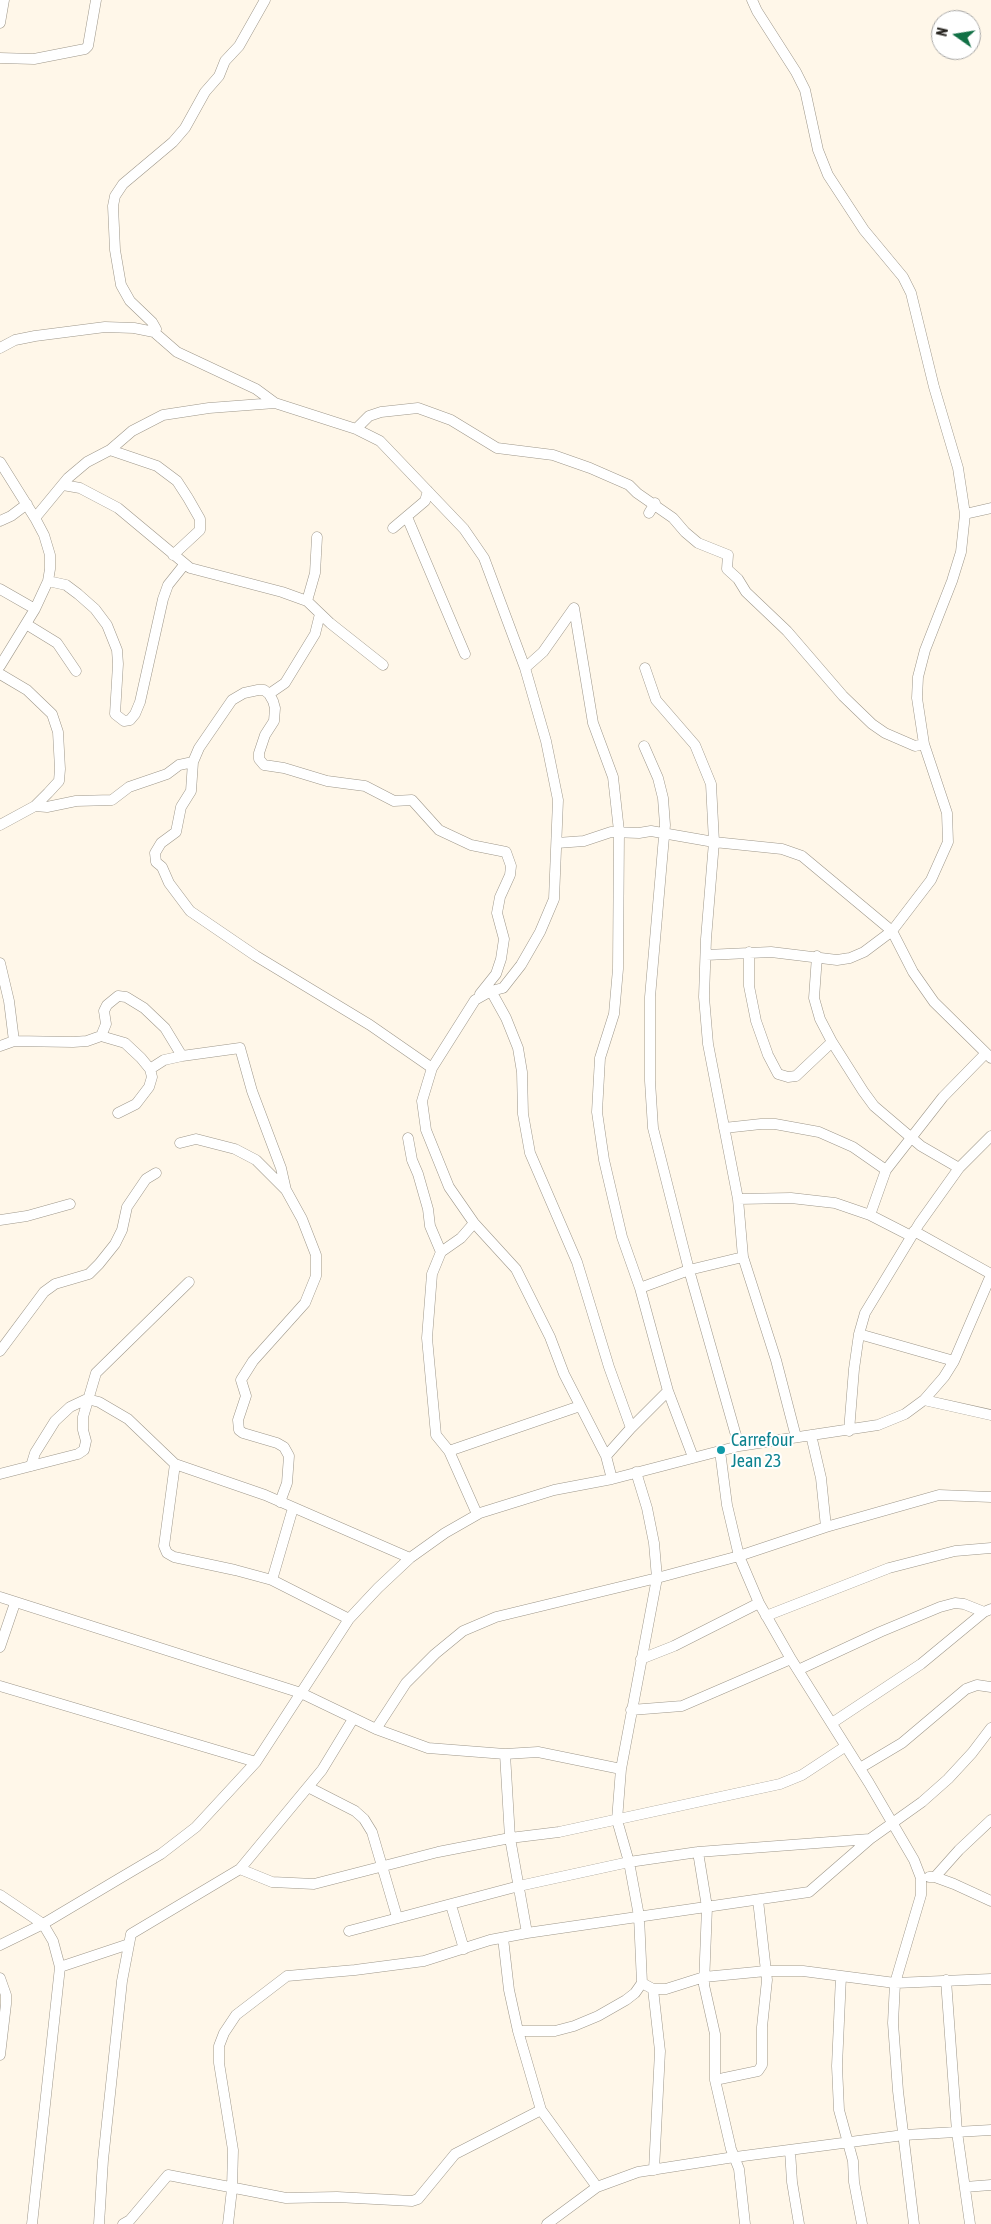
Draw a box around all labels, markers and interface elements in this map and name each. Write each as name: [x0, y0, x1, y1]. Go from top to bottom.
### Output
north arrow: [931, 10, 981, 60]
text: N: [934, 26, 951, 38]
place label: Carrefour Jean 23: [731, 1429, 794, 1472]
marker: Carrefour Jean 23: [715, 1444, 727, 1456]

